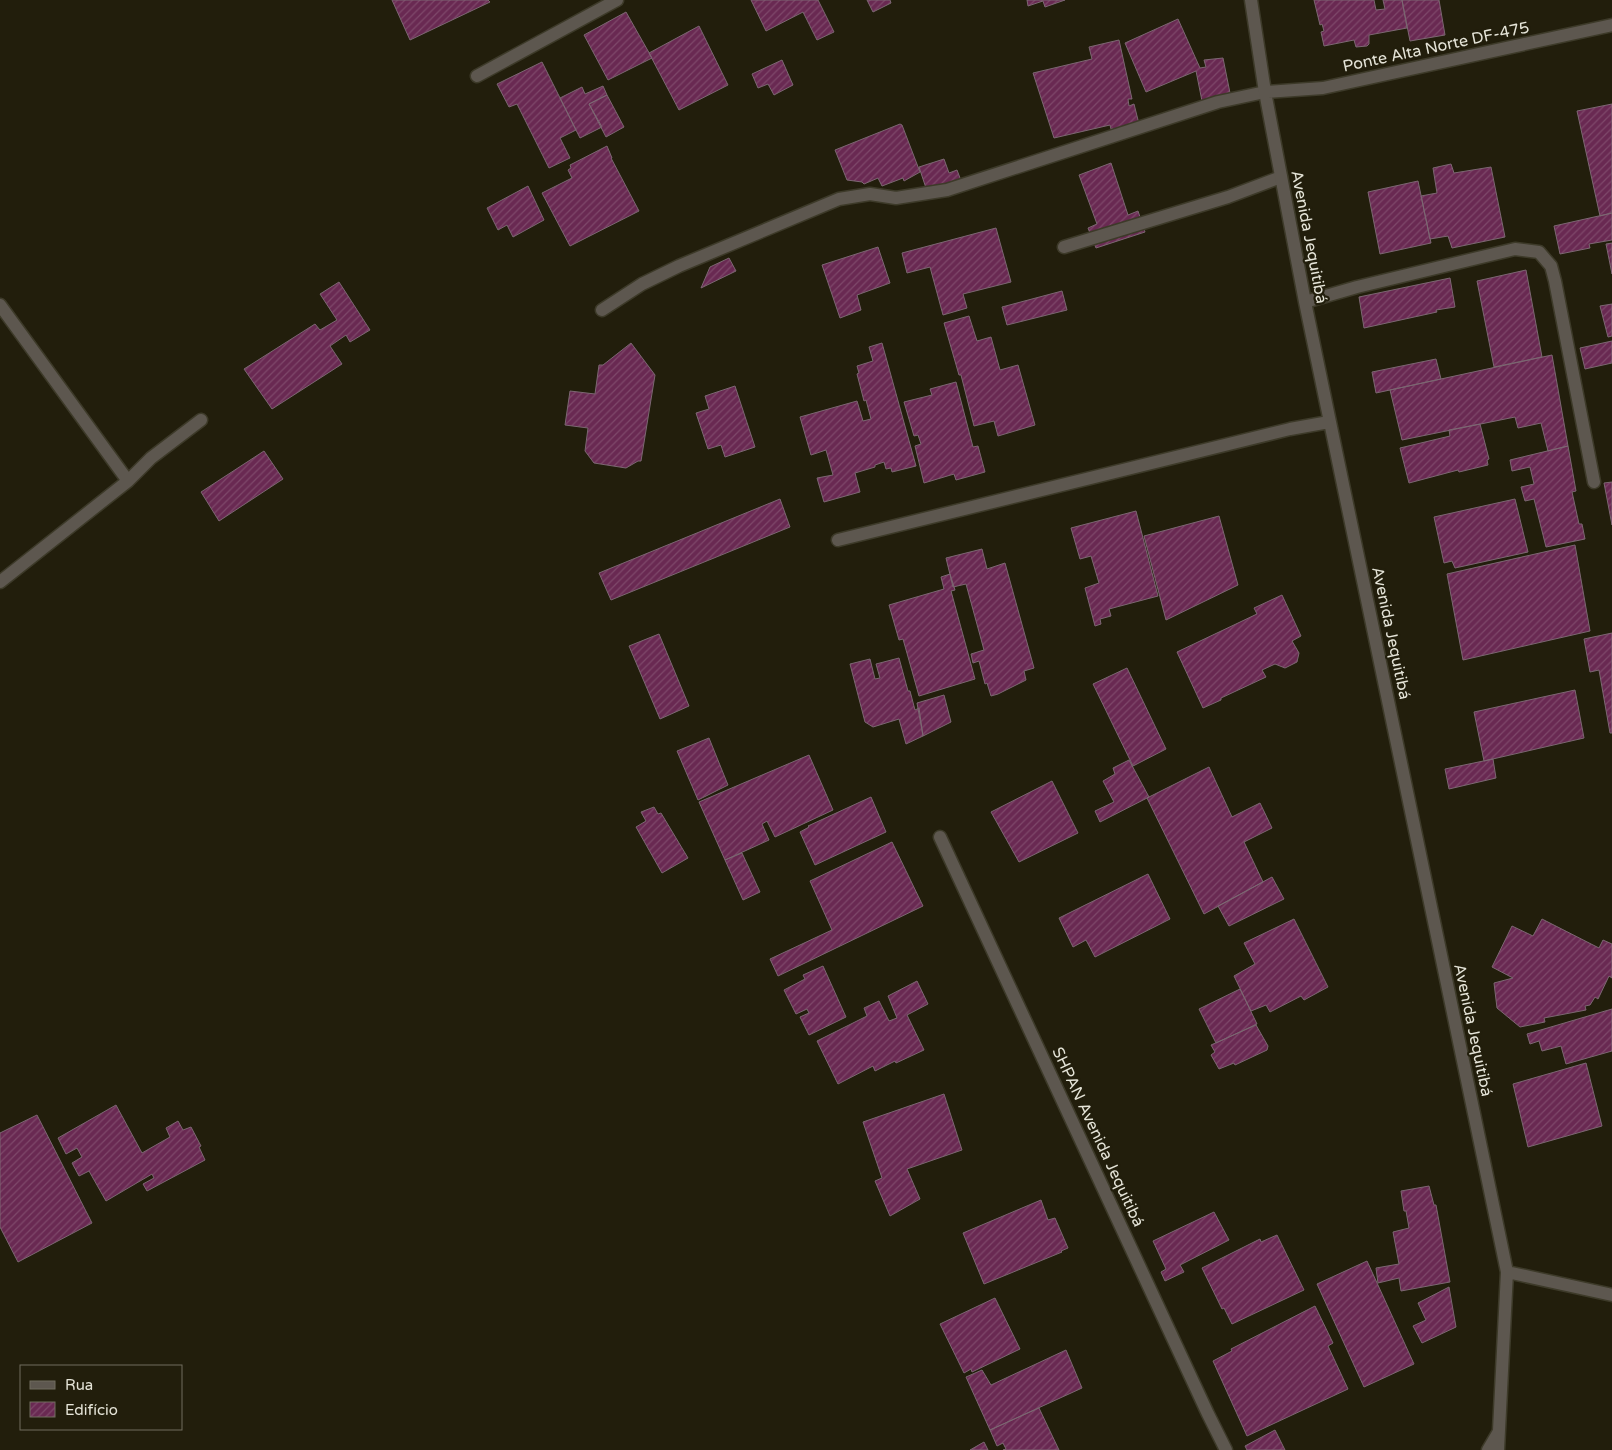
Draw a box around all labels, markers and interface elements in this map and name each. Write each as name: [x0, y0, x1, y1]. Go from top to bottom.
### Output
street label: Ponte Alta Norte DF-475: [1341, 17, 1531, 77]
street label: Avenida Jequitibá: [1286, 169, 1332, 305]
street label: Avenida Jequitibá: [1367, 565, 1415, 701]
street label: Avenida Jequitibá: [1449, 962, 1497, 1098]
street label: SHPAN Avenida Jequitibá: [1047, 1044, 1149, 1230]
legend: [20, 1365, 182, 1430]
text: Rua: [65, 1376, 93, 1394]
text: Edifício: [65, 1401, 118, 1419]

